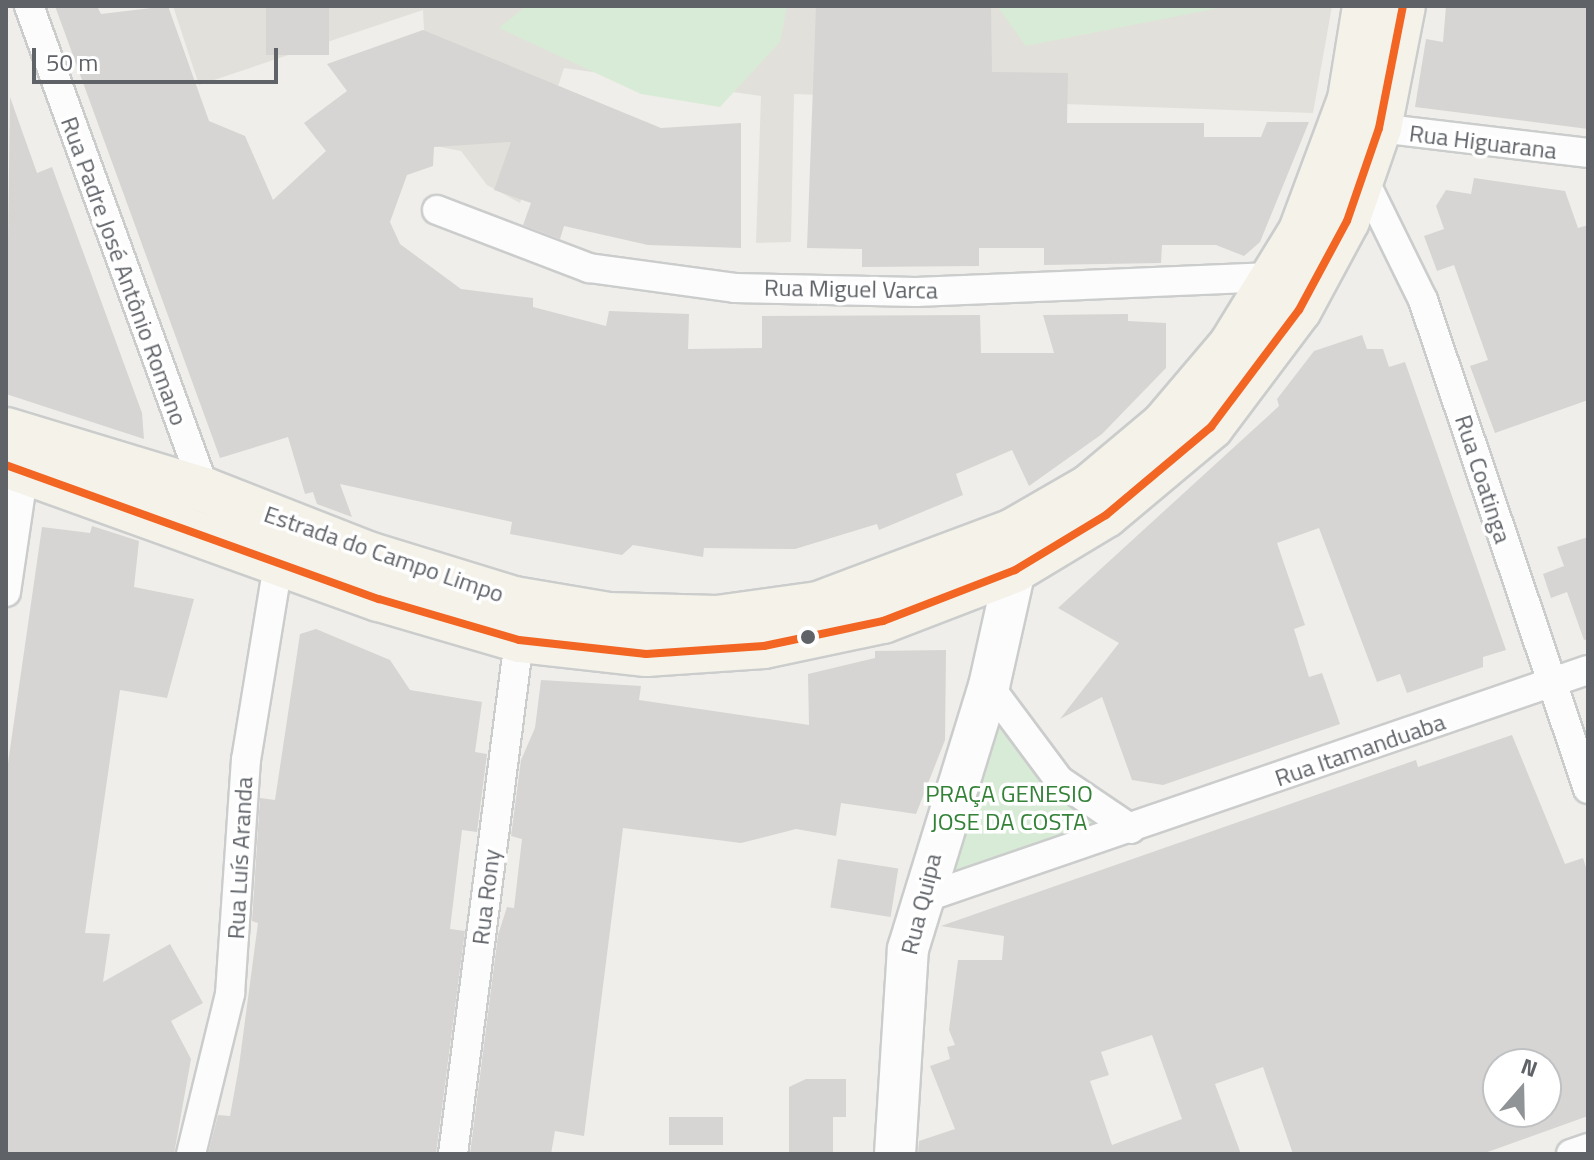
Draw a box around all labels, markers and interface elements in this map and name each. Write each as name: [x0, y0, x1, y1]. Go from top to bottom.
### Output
scale bar: [36, 32, 282, 82]
text: 50 m: [46, 44, 98, 80]
street label: Rua Padre José Antônio Romano: [55, 113, 193, 429]
street label: Rua Higuarana: [1408, 119, 1558, 165]
street label: Rua Miguel Varca: [764, 273, 938, 305]
street label: Rua Coatinga: [1449, 411, 1517, 547]
street label: Estrada do Campo Limpo: [260, 499, 508, 609]
unlabelled marker: [800, 629, 816, 645]
street label: Rua Itamanduaba: [1271, 707, 1449, 793]
street label: Rua Luís Aranda: [221, 776, 259, 940]
park label: PRAÇA GENESIO JOSE DA COSTA: [925, 780, 1093, 836]
street label: Rua Rony: [466, 847, 506, 947]
street label: Rua Quipa: [895, 850, 947, 958]
north arrow: [1482, 1048, 1562, 1128]
text: N: [1517, 1049, 1543, 1086]

